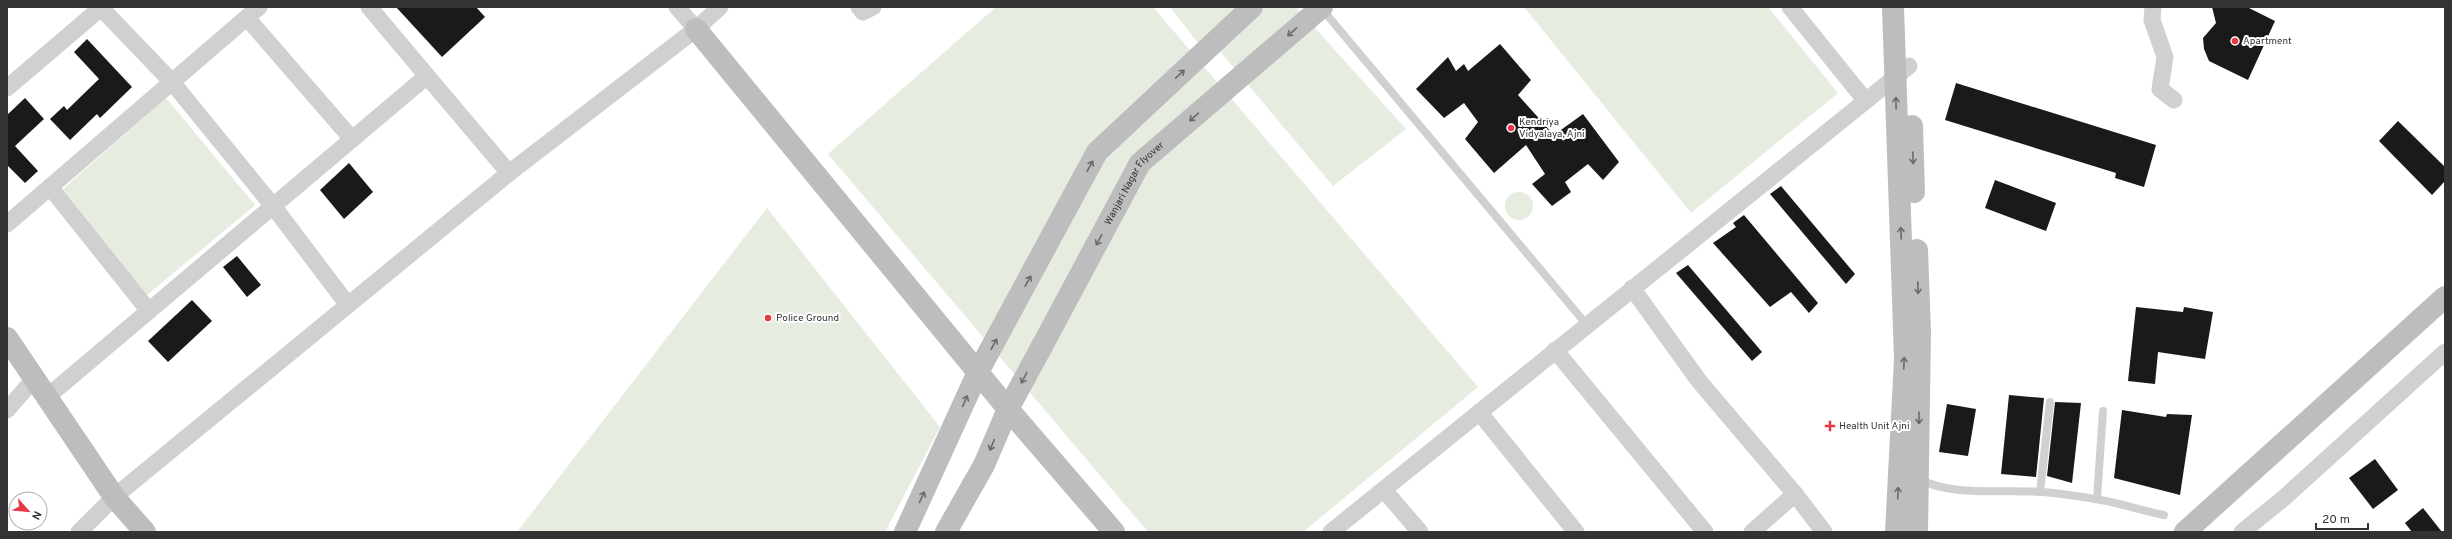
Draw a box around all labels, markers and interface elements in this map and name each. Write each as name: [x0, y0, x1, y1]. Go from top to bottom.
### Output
one-way arrow: [1287, 28, 1298, 37]
place label: Apartment: [2243, 35, 2292, 48]
marker: Apartment: [2230, 36, 2240, 46]
one-way arrow: [1175, 70, 1185, 79]
one-way arrow: [1892, 97, 1900, 110]
one-way arrow: [1189, 112, 1199, 121]
place label: Kendriya Vidyalaya, Ajni: [1519, 116, 1585, 141]
marker: Kendriya Vidyalaya, Ajni: [1506, 123, 1516, 133]
street label: Wanjari Nagar Flyover: [1102, 139, 1167, 227]
one-way arrow: [1909, 151, 1917, 164]
one-way arrow: [1087, 160, 1094, 172]
one-way arrow: [1897, 227, 1905, 240]
one-way arrow: [1094, 234, 1102, 246]
one-way arrow: [1024, 275, 1032, 287]
one-way arrow: [1915, 281, 1922, 294]
place label: Police Ground: [776, 312, 839, 325]
marker: Police Ground: [763, 313, 773, 323]
one-way arrow: [990, 338, 998, 350]
one-way arrow: [1901, 357, 1908, 370]
one-way arrow: [1020, 372, 1028, 384]
one-way arrow: [962, 395, 970, 407]
one-way arrow: [1915, 411, 1923, 424]
marker: Health Unit Ajni: [1824, 420, 1836, 432]
place label: Health Unit Ajni: [1839, 420, 1910, 433]
one-way arrow: [988, 439, 996, 451]
one-way arrow: [1895, 487, 1902, 500]
north arrow: [8, 491, 48, 531]
one-way arrow: [919, 491, 926, 503]
scale bar: [2316, 505, 2368, 531]
text: N: [28, 508, 44, 522]
text: 20 m: [2322, 512, 2350, 528]

